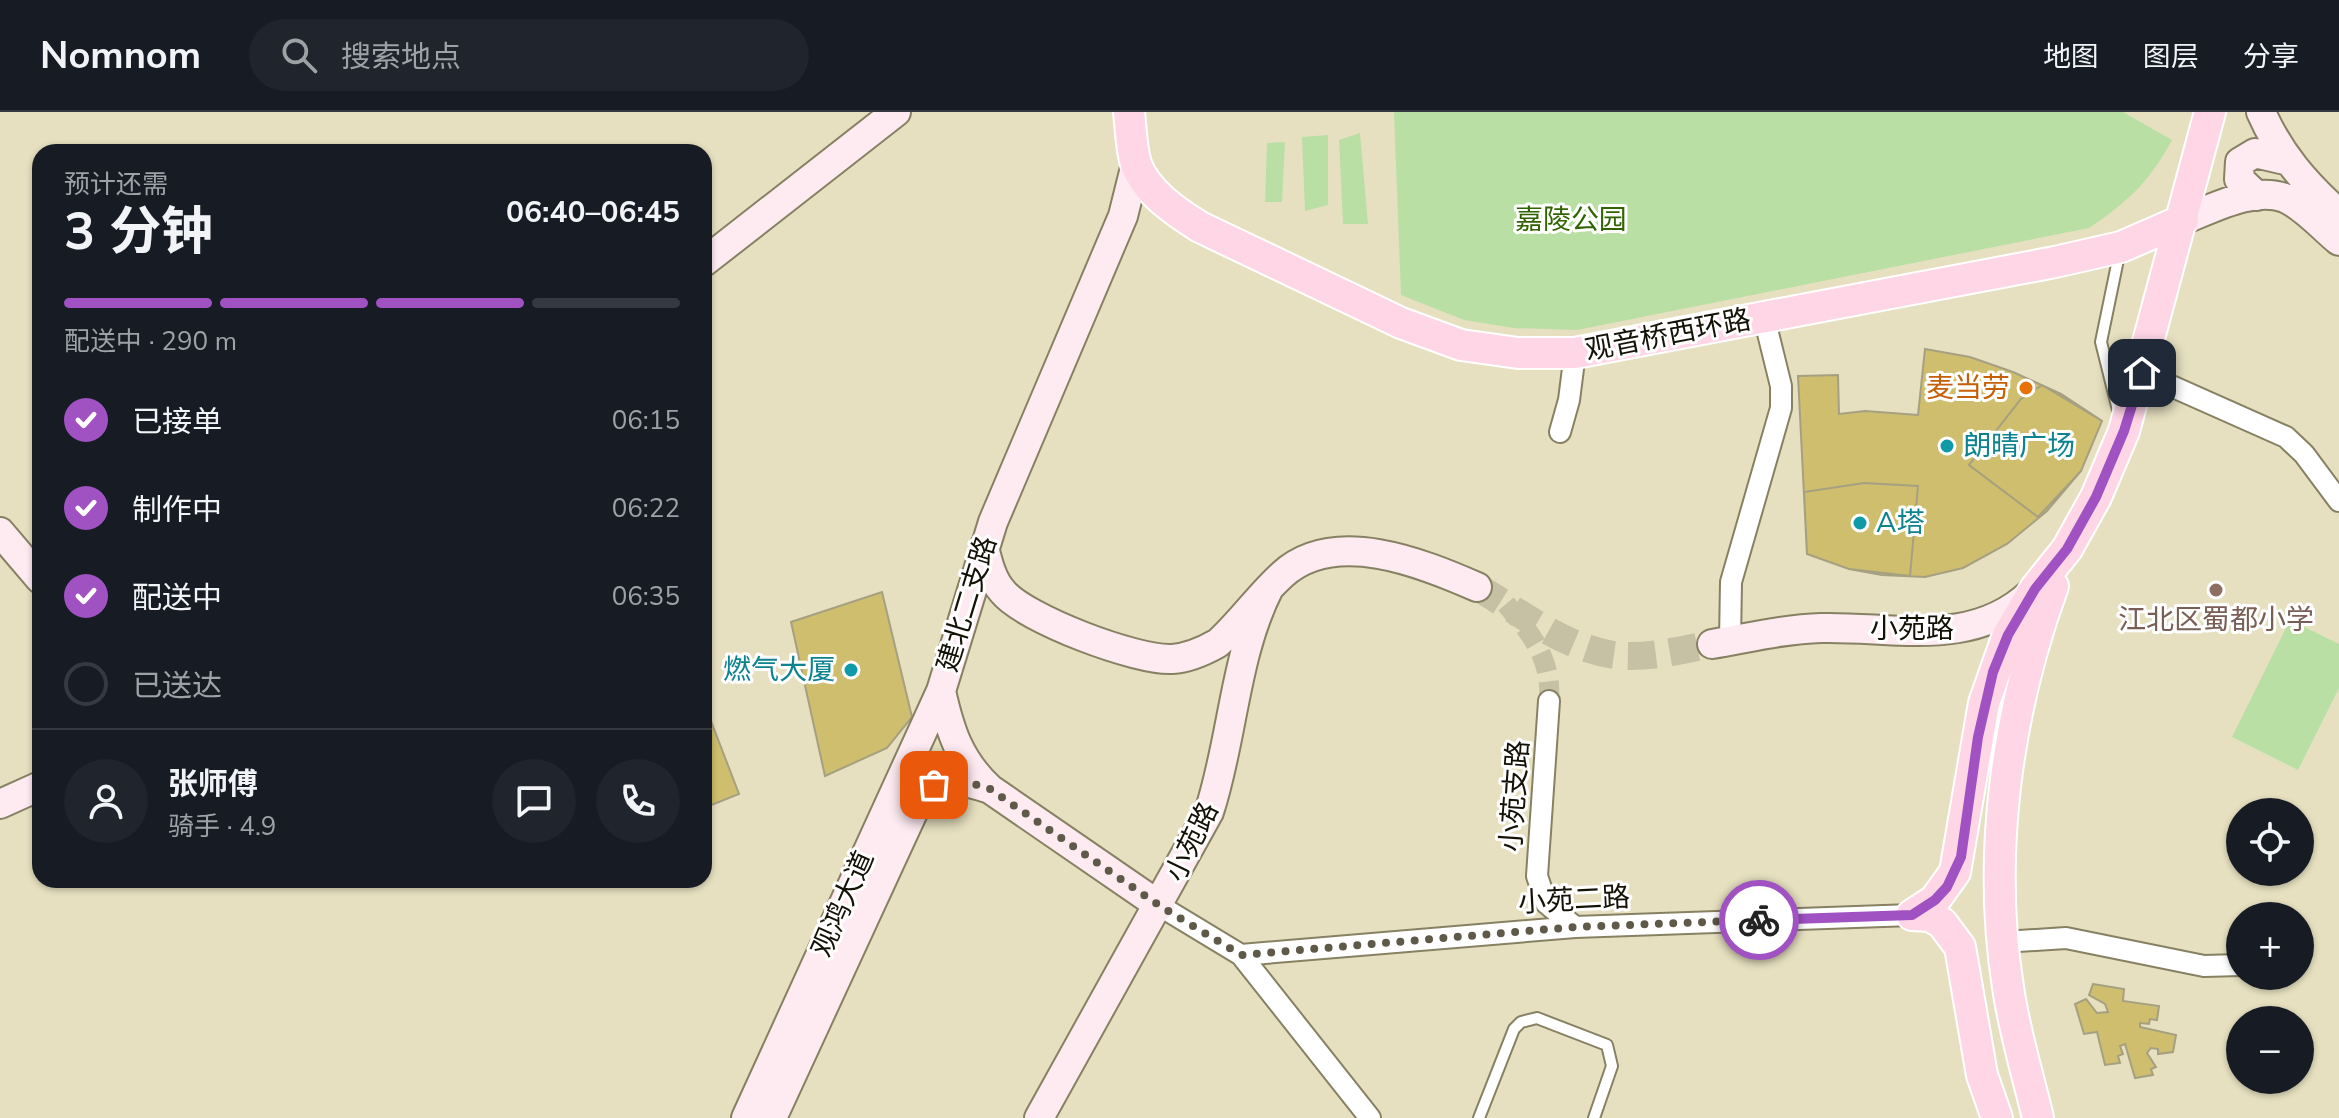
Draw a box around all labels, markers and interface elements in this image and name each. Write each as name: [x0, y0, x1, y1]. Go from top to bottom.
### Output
search box: [249, 19, 809, 91]
text: Nomnom: [40, 30, 201, 81]
icon: search: [277, 33, 321, 77]
text: 搜索地点: [341, 37, 461, 78]
text: 地图: [2043, 38, 2099, 76]
text: 图层: [2143, 38, 2199, 76]
text: 分享: [2243, 38, 2299, 76]
text: 预计还需: [64, 167, 168, 202]
text: 06:40–06:45: [506, 192, 680, 233]
text: 3 分钟: [64, 196, 213, 267]
park label: 嘉陵公园: [1515, 201, 1627, 239]
street label: 观音桥西环路: [1582, 300, 1754, 370]
text: 配送中 · 290 m: [64, 324, 237, 359]
pin: [2108, 339, 2176, 407]
icon: home: [2120, 351, 2164, 395]
place label: 麦当劳: [1926, 369, 2010, 407]
marker: 麦当劳: [2017, 379, 2035, 397]
icon: check: [64, 398, 108, 442]
text: 已接单: [132, 402, 222, 443]
text: 06:15: [612, 403, 680, 438]
place label: 朗晴广场: [1963, 427, 2075, 465]
marker: 朗晴广场: [1938, 437, 1956, 455]
icon: check: [64, 486, 108, 530]
text: 制作中: [132, 490, 222, 531]
text: 06:22: [612, 491, 680, 526]
place label: A塔: [1876, 504, 1924, 542]
marker: A塔: [1851, 514, 1869, 532]
street label: 建北二支路: [928, 531, 1006, 677]
icon: check: [64, 574, 108, 618]
text: 配送中: [132, 578, 222, 619]
text: 06:35: [612, 579, 680, 614]
marker: 江北区蜀都小学: [2207, 581, 2225, 599]
place label: 江北区蜀都小学: [2118, 601, 2314, 639]
street label: 小苑路: [1870, 610, 1954, 648]
place label: 燃气大厦: [723, 651, 835, 689]
marker: 燃气大厦: [842, 661, 860, 679]
text: 已送达: [132, 666, 222, 707]
street label: 小苑支路: [1492, 739, 1538, 853]
pin: [900, 751, 968, 819]
button: person: [64, 759, 148, 843]
button: chat: [492, 759, 576, 843]
button: phone: [596, 759, 680, 843]
icon: bag: [912, 763, 956, 807]
text: 张师傅: [168, 764, 258, 805]
street label: 小苑路: [1157, 796, 1227, 888]
map controls: [2226, 798, 2314, 1094]
button: locate: [2226, 798, 2314, 886]
text: 骑手 · 4.9: [168, 809, 276, 844]
street label: 观鸿大道: [803, 845, 883, 963]
street label: 小苑二路: [1517, 878, 1631, 922]
courier: [1719, 880, 1799, 960]
icon: bike: [1737, 898, 1781, 942]
button: +: [2226, 902, 2314, 990]
button: −: [2226, 1006, 2314, 1094]

